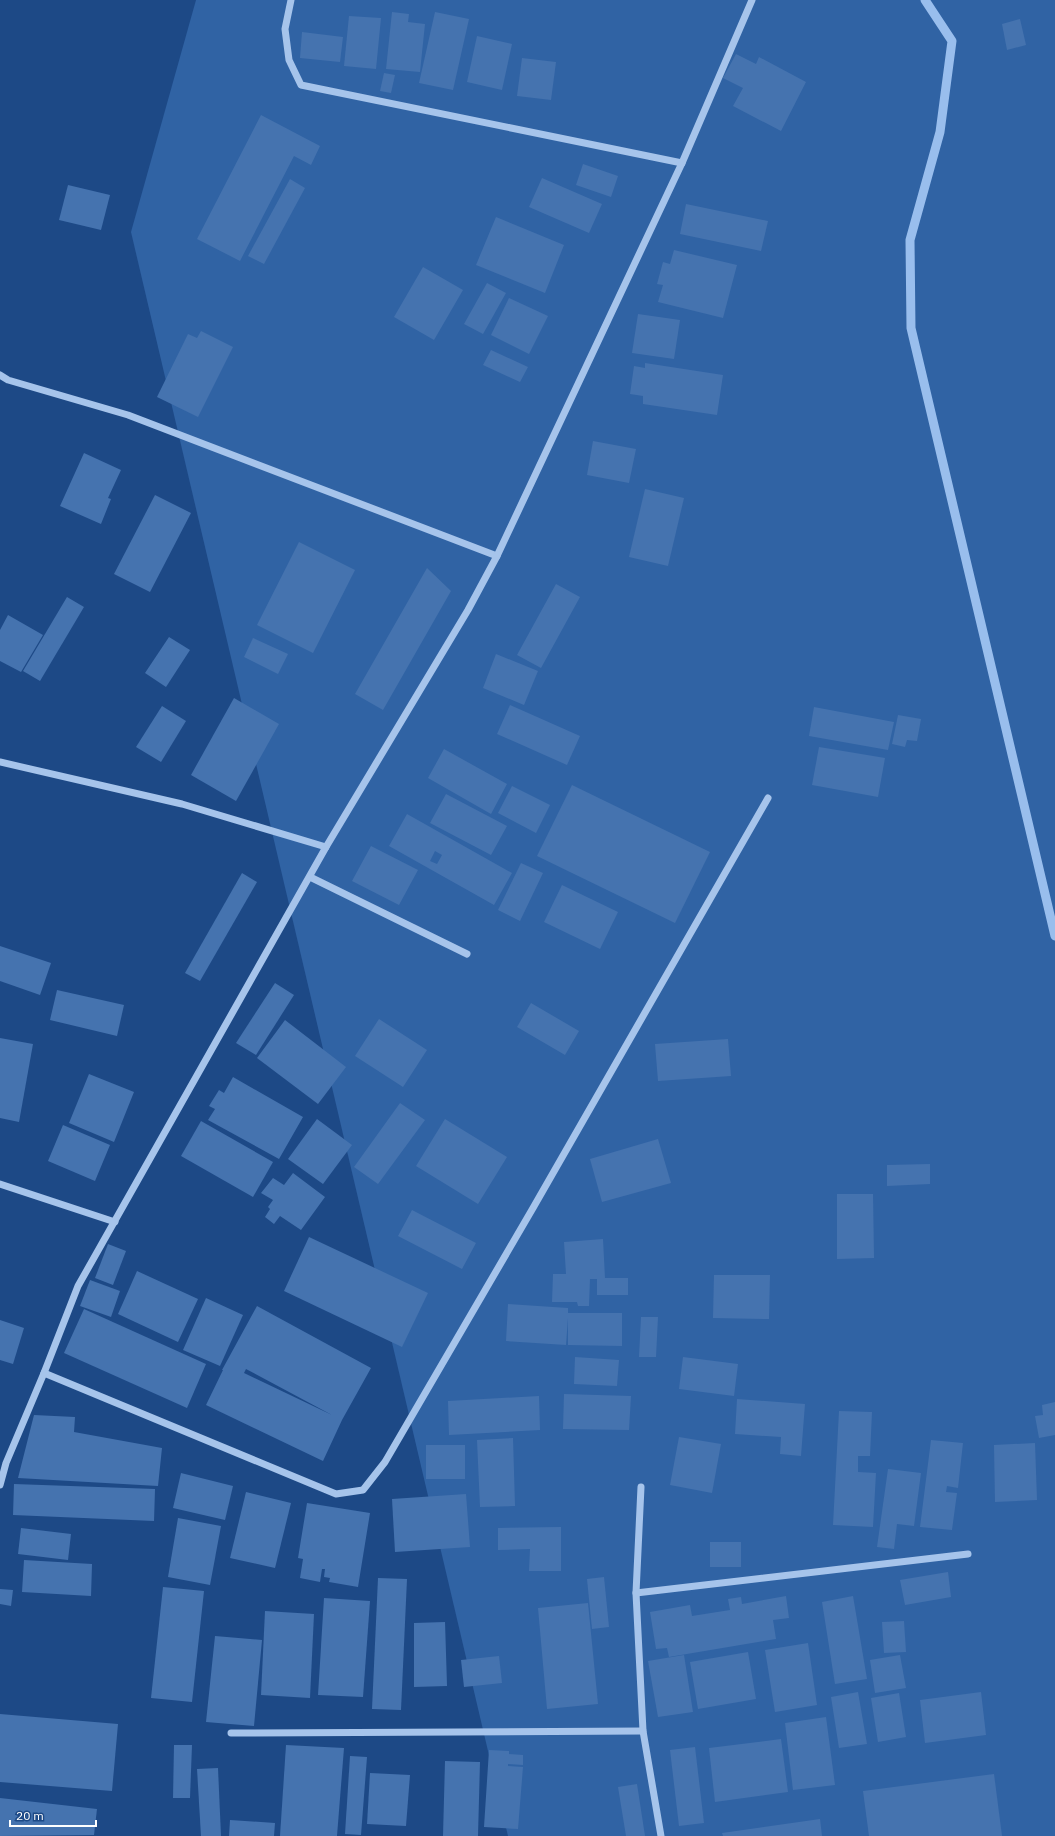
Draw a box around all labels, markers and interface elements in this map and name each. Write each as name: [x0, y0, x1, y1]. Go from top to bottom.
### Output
scale bar: [10, 1802, 96, 1828]
text: 20 m: [16, 1808, 44, 1823]

